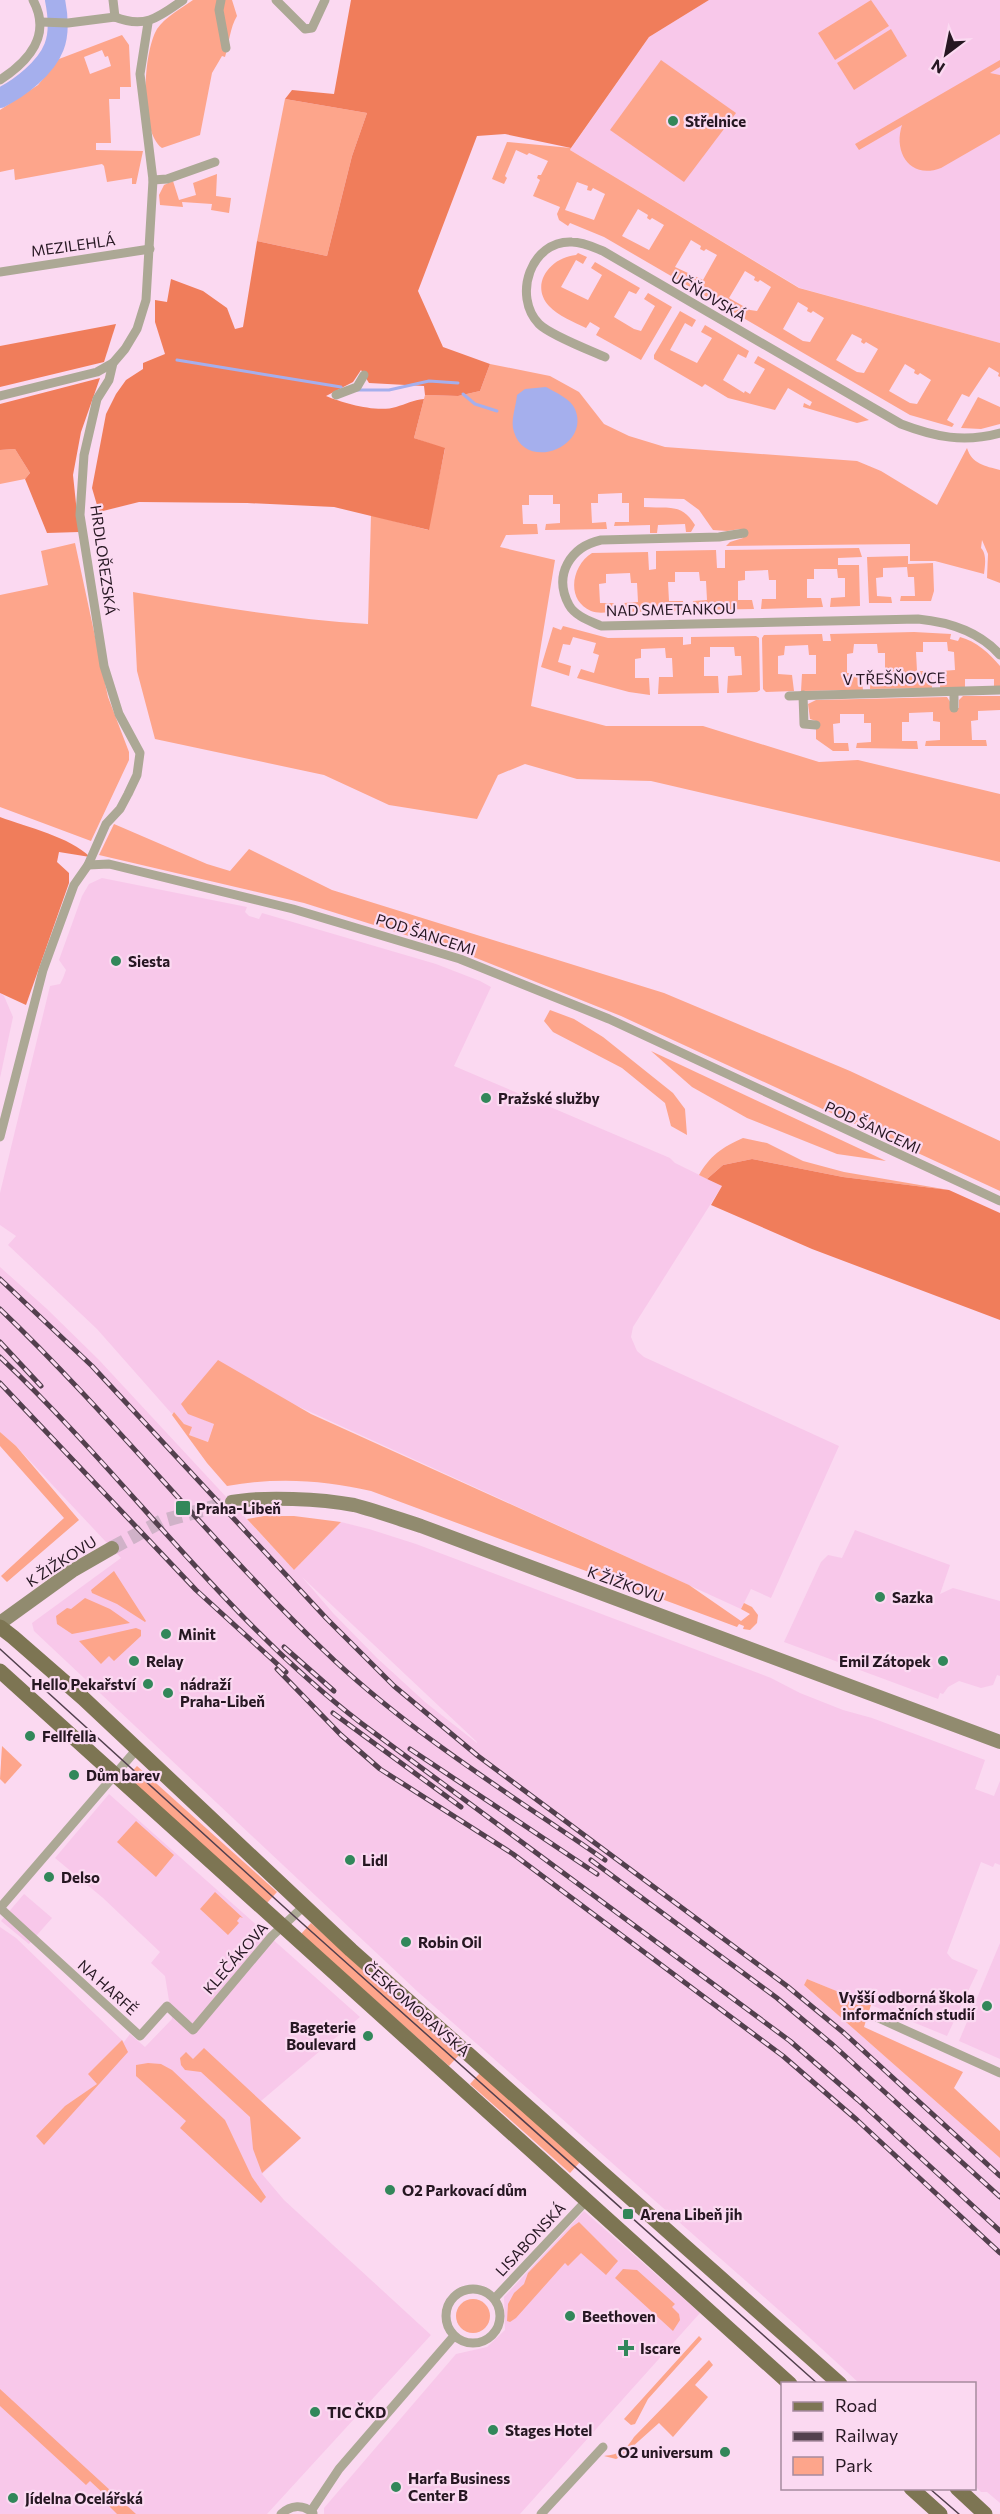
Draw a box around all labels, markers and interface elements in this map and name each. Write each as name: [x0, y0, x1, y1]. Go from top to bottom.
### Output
north arrow: [916, 24, 976, 84]
text: N: [928, 56, 948, 78]
place label: Střelnice: [685, 112, 746, 130]
marker: Střelnice: [666, 114, 680, 128]
street label: MEZILEHLÁ: [29, 229, 116, 260]
street label: UČŇOVSKÁ: [668, 266, 750, 325]
street label: HRDLOŘEZSKÁ: [87, 504, 122, 616]
street label: NAD SMETANKOU: [606, 599, 736, 619]
street label: V TŘEŠŇOVCE: [842, 667, 946, 688]
street label: POD ŠANCEMI: [374, 908, 478, 959]
place label: Siesta: [128, 952, 170, 970]
marker: Siesta: [109, 954, 123, 968]
place label: Pražské služby: [498, 1089, 600, 1107]
marker: Pražské služby: [479, 1091, 493, 1105]
street label: POD ŠANCEMI: [822, 1096, 924, 1157]
marker: Praha-Libeň: [174, 1499, 192, 1517]
place label: Praha-Libeň: [196, 1499, 281, 1517]
street label: K ŽIŽKOVU: [22, 1531, 99, 1590]
street label: K ŽIŽKOVU: [585, 1561, 667, 1606]
place label: Sazka: [892, 1588, 933, 1606]
marker: Sazka: [873, 1590, 887, 1604]
place label: Minit: [178, 1625, 216, 1643]
marker: Minit: [159, 1627, 173, 1641]
place label: Relay: [146, 1652, 185, 1670]
place label: Emil Zátopek: [839, 1652, 931, 1670]
marker: Relay: [127, 1654, 141, 1668]
marker: Emil Zátopek: [936, 1654, 950, 1668]
place label: Hello Pekařství: [31, 1675, 137, 1693]
place label: nádraží Praha-Libeň: [180, 1675, 265, 1710]
marker: Hello Pekařství: [141, 1677, 155, 1691]
marker: nádraží Praha-Libeň: [161, 1686, 175, 1700]
place label: Fellfella: [42, 1727, 97, 1745]
marker: Fellfella: [23, 1729, 37, 1743]
place label: Dům barev: [86, 1766, 160, 1784]
marker: Dům barev: [67, 1768, 81, 1782]
place label: Lidl: [362, 1851, 388, 1869]
marker: Lidl: [343, 1853, 357, 1867]
place label: Delso: [61, 1868, 100, 1886]
marker: Delso: [42, 1870, 56, 1884]
street label: KLEČÁKOVA: [198, 1918, 271, 1998]
place label: Robin Oil: [418, 1933, 482, 1951]
marker: Robin Oil: [399, 1935, 413, 1949]
street label: NA HARFĚ: [75, 1955, 142, 2018]
street label: ČESKOMORAVSKÁ: [360, 1957, 474, 2060]
place label: Vyšší odborná škola informačních studií: [839, 1988, 976, 2023]
marker: Vyšší odborná škola informačních studií: [980, 1999, 994, 2013]
place label: Bageterie Boulevard: [286, 2018, 356, 2053]
marker: Bageterie Boulevard: [361, 2029, 375, 2043]
place label: O2 Parkovací dům: [402, 2181, 527, 2199]
marker: O2 Parkovací dům: [383, 2183, 397, 2197]
street label: LISABONSKÁ: [490, 2198, 569, 2280]
place label: Arena Libeň jih: [640, 2205, 742, 2223]
marker: Arena Libeň jih: [621, 2207, 635, 2221]
place label: Beethoven: [582, 2307, 656, 2325]
marker: Beethoven: [563, 2309, 577, 2323]
marker: Iscare: [617, 2339, 635, 2357]
place label: Iscare: [640, 2339, 681, 2357]
legend: [781, 2382, 976, 2490]
text: Road: [835, 2394, 877, 2416]
place label: TIC ČKD: [327, 2402, 386, 2421]
marker: TIC ČKD: [308, 2405, 322, 2419]
place label: Stages Hotel: [505, 2421, 592, 2439]
marker: Stages Hotel: [486, 2423, 500, 2437]
text: Railway: [835, 2424, 898, 2446]
place label: O2 universum: [618, 2443, 713, 2461]
marker: O2 universum: [718, 2445, 732, 2459]
text: Park: [835, 2454, 873, 2476]
place label: Harfa Business Center B: [408, 2469, 510, 2504]
marker: Harfa Business Center B: [389, 2480, 403, 2494]
place label: Jídelna Ocelářská: [25, 2489, 143, 2507]
marker: Jídelna Ocelářská: [6, 2491, 20, 2505]

